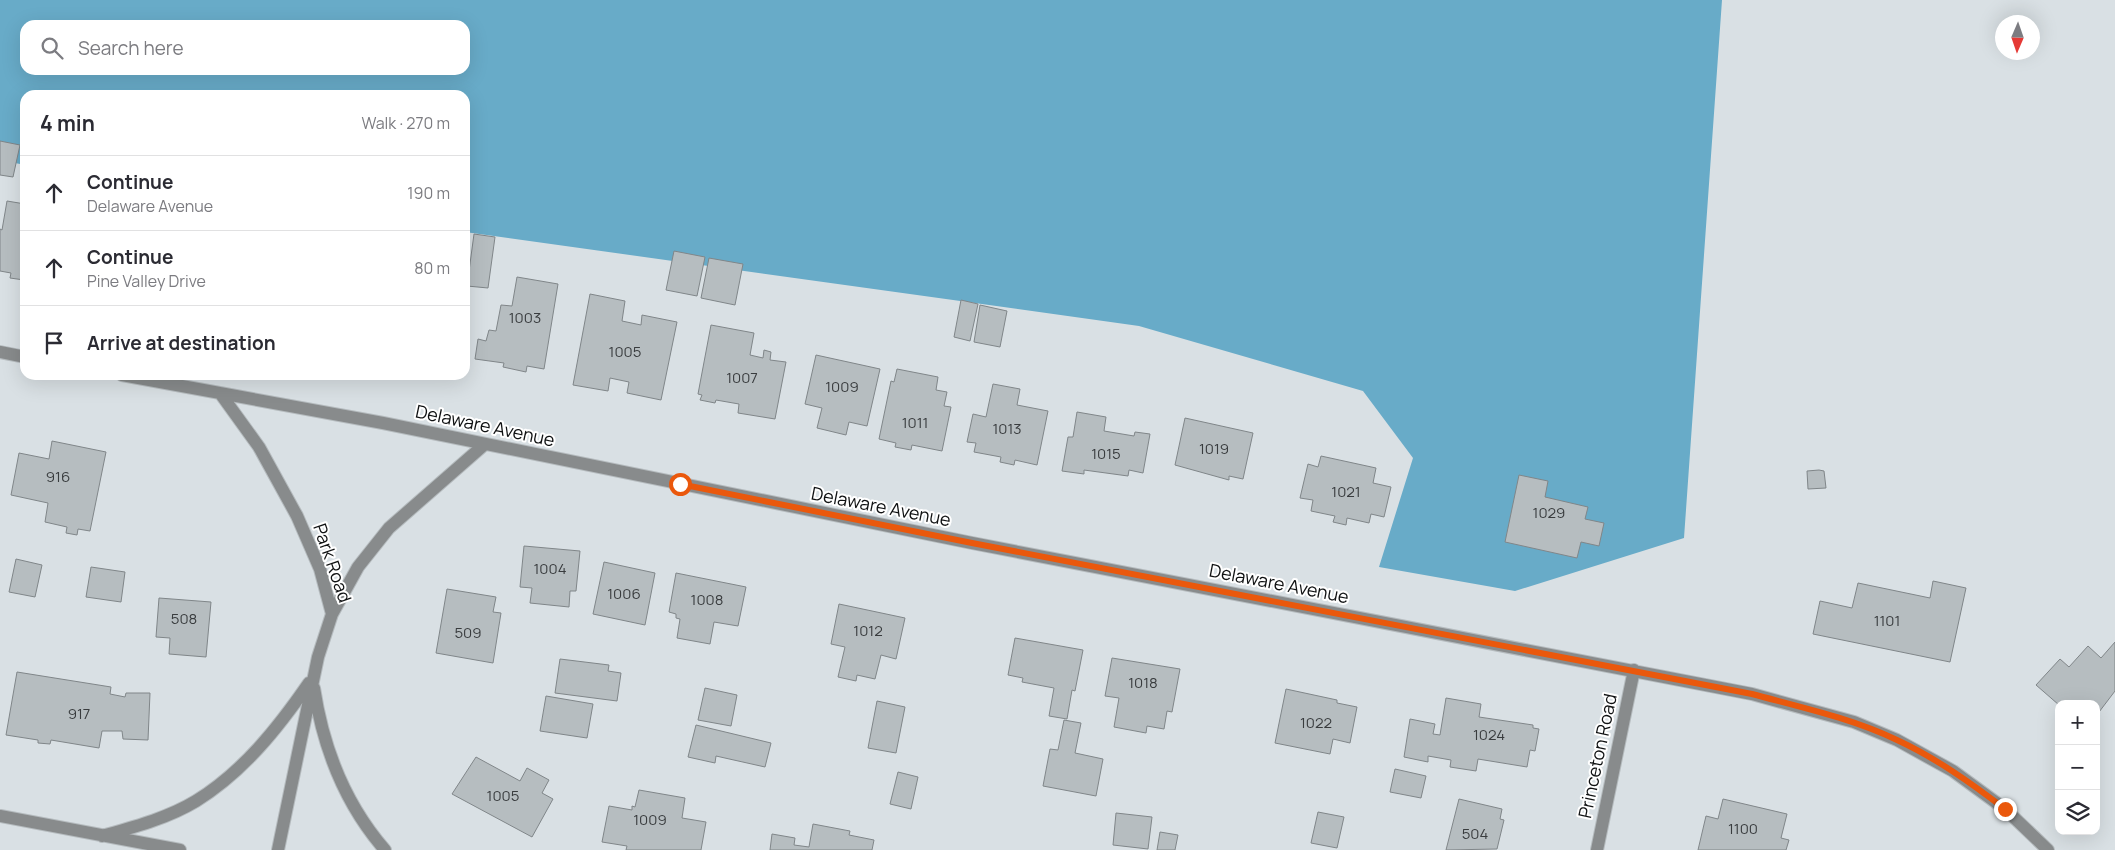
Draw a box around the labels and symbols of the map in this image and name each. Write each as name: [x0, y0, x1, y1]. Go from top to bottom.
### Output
north arrow: [1995, 15, 2040, 60]
house number: 1003: [509, 307, 541, 328]
house number: 1005: [609, 341, 641, 362]
house number: 1007: [726, 367, 758, 388]
house number: 1009: [825, 376, 859, 397]
street label: Delaware Avenue: [413, 399, 557, 451]
house number: 1011: [902, 412, 928, 433]
house number: 1013: [992, 418, 1022, 439]
house number: 1019: [1199, 438, 1229, 459]
house number: 1015: [1091, 443, 1121, 464]
house number: 916: [46, 466, 70, 487]
route start: [669, 473, 692, 496]
street label: Delaware Avenue: [809, 481, 953, 531]
house number: 1021: [1331, 481, 1361, 502]
house number: 1029: [1533, 502, 1565, 523]
street label: Park Road: [308, 520, 358, 605]
house number: 1004: [534, 558, 567, 579]
street label: Delaware Avenue: [1207, 558, 1351, 608]
house number: 1006: [607, 583, 641, 604]
house number: 1008: [691, 589, 723, 610]
house number: 508: [171, 608, 197, 629]
house number: 1101: [1874, 610, 1900, 631]
house number: 1012: [853, 620, 883, 641]
house number: 509: [454, 622, 482, 643]
house number: 1018: [1128, 672, 1158, 693]
street label: Princeton Road: [1572, 691, 1622, 820]
house number: 917: [68, 703, 90, 724]
house number: 1022: [1300, 712, 1332, 733]
house number: 1024: [1473, 724, 1505, 745]
house number: 1005: [487, 785, 519, 806]
route end: [1994, 798, 2017, 821]
house number: 1009: [633, 809, 667, 830]
house number: 1100: [1728, 818, 1758, 839]
house number: 504: [1462, 823, 1488, 844]

